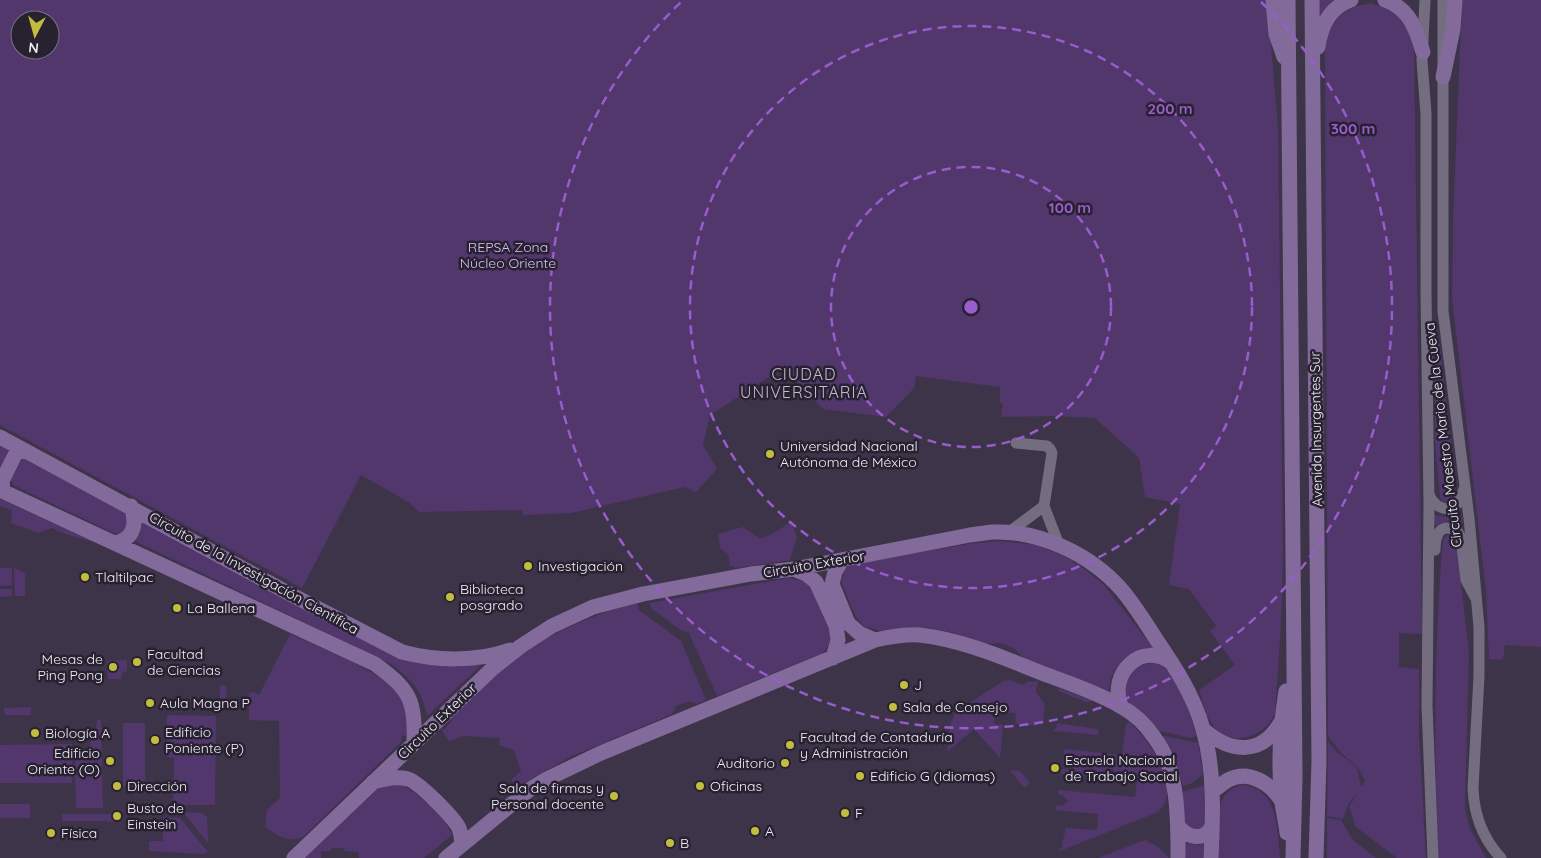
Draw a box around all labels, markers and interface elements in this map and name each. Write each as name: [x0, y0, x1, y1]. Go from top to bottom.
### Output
north arrow: [10, 10, 60, 60]
text: N: [28, 38, 40, 57]
text: 200 m: [1148, 99, 1193, 118]
text: 300 m: [1331, 119, 1375, 138]
text: 100 m: [1049, 198, 1091, 217]
park label: REPSA Zona Núcleo Oriente: [460, 238, 556, 272]
centre of rings: [962, 298, 980, 316]
street label: Circuito Maestro Mario de la Cueva: [1420, 322, 1466, 548]
street label: Avenida Insurgentes Sur: [1306, 350, 1326, 507]
district label: CIUDAD UNIVERSITARIA: [740, 364, 868, 402]
place label: Universidad Nacional Autónoma de México: [780, 437, 918, 471]
marker: Universidad Nacional Autónoma de México: [764, 448, 776, 460]
street label: Circuito de la Investigación Científica: [146, 508, 362, 638]
street label: Circuito Exterior: [762, 546, 867, 582]
place label: Investigación: [538, 557, 623, 575]
marker: Investigación: [522, 560, 534, 572]
place label: Tlaltilpac: [95, 568, 154, 586]
marker: Tlaltilpac: [79, 571, 91, 583]
place label: Biblioteca posgrado: [460, 580, 524, 614]
marker: Biblioteca posgrado: [444, 591, 456, 603]
place label: La Ballena: [187, 599, 255, 617]
marker: La Ballena: [171, 602, 183, 614]
place label: Facultad de Ciencias: [147, 645, 221, 679]
place label: Mesas de Ping Pong: [38, 650, 103, 684]
marker: Facultad de Ciencias: [131, 656, 143, 668]
marker: Mesas de Ping Pong: [107, 661, 119, 673]
place label: J: [914, 676, 922, 694]
street label: Circuito Exterior: [394, 678, 481, 763]
marker: J: [898, 679, 910, 691]
place label: Aula Magna P: [160, 694, 250, 712]
marker: Aula Magna P: [144, 697, 156, 709]
place label: Sala de Consejo: [903, 698, 1008, 716]
marker: Sala de Consejo: [887, 701, 899, 713]
place label: Edificio Poniente (P): [165, 723, 244, 757]
place label: Biología A: [45, 724, 110, 742]
marker: Biología A: [29, 727, 41, 739]
place label: Facultad de Contaduría y Administración: [800, 728, 953, 762]
marker: Edificio Poniente (P): [149, 734, 161, 746]
marker: Facultad de Contaduría y Administración: [784, 739, 796, 751]
place label: Edificio Oriente (O): [27, 744, 100, 778]
place label: Escuela Nacional de Trabajo Social: [1065, 751, 1178, 785]
place label: Auditorio: [717, 754, 775, 772]
marker: Edificio Oriente (O): [104, 755, 116, 767]
marker: Auditorio: [779, 757, 791, 769]
marker: Escuela Nacional de Trabajo Social: [1049, 762, 1061, 774]
place label: Edificio G (Idiomas): [870, 767, 995, 785]
marker: Edificio G (Idiomas): [854, 770, 866, 782]
place label: Dirección: [127, 777, 187, 795]
place label: Oficinas: [710, 777, 762, 795]
place label: Sala de firmas y Personal docente: [491, 779, 604, 813]
marker: Dirección: [111, 780, 123, 792]
marker: Oficinas: [694, 780, 706, 792]
marker: Sala de firmas y Personal docente: [608, 790, 620, 802]
place label: Busto de Einstein: [127, 799, 184, 833]
place label: F: [855, 804, 863, 822]
marker: F: [839, 807, 851, 819]
marker: Busto de Einstein: [111, 810, 123, 822]
place label: A: [765, 822, 774, 840]
place label: Física: [61, 824, 97, 842]
marker: A: [749, 825, 761, 837]
marker: Física: [45, 827, 57, 839]
place label: B: [680, 834, 689, 852]
marker: B: [664, 837, 676, 849]

